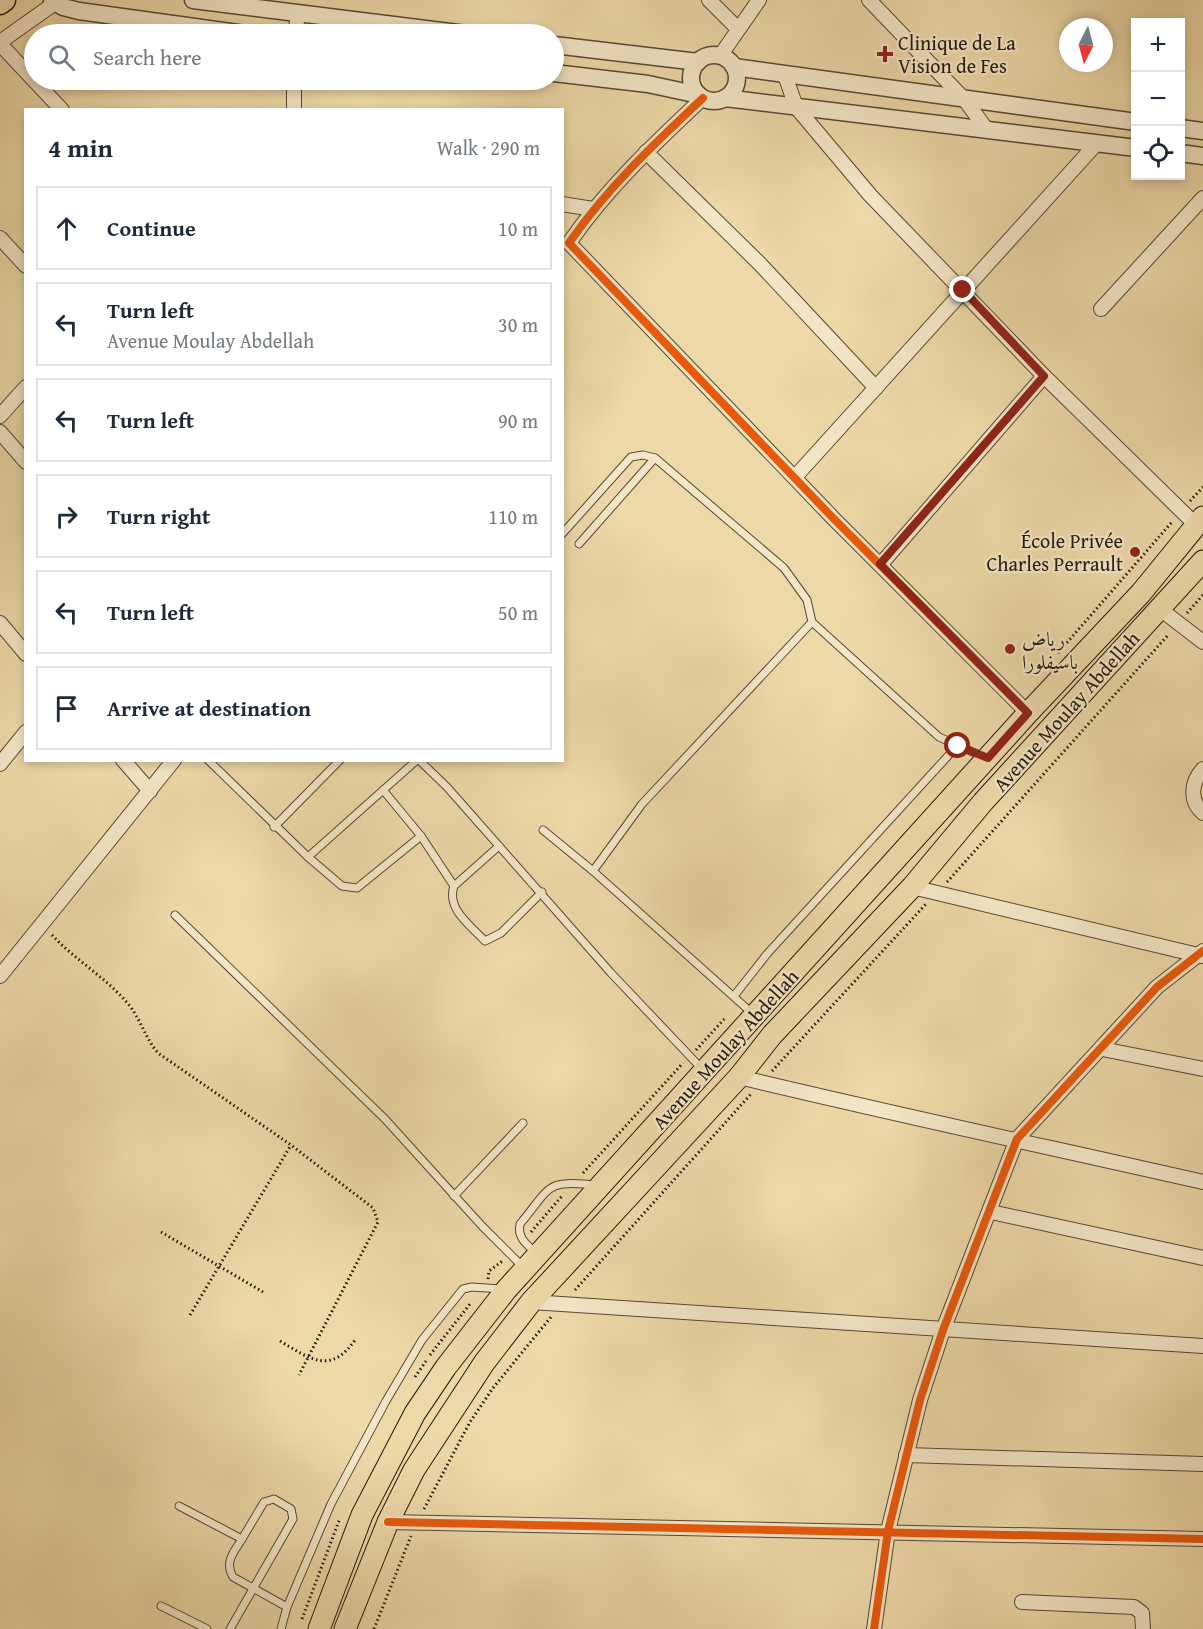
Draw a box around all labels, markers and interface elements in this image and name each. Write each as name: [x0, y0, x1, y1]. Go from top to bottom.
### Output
north arrow: [1059, 18, 1113, 72]
map controls: [1131, 18, 1185, 180]
button: +: [1131, 18, 1185, 72]
search box: [24, 24, 564, 90]
place label: Clinique de La Vision de Fes: [898, 28, 1016, 80]
icon: search: [45, 41, 78, 74]
text: Search here: [93, 41, 202, 73]
marker: Clinique de La Vision de Fes: [876, 45, 894, 63]
button: −: [1131, 72, 1185, 126]
button: locate: [1131, 126, 1185, 180]
text: 4 min: [48, 128, 113, 167]
text: Walk · 290 m: [437, 133, 540, 162]
icon: ahead: [50, 212, 83, 245]
text: Continue: [107, 212, 196, 244]
text: 10 m: [498, 214, 538, 243]
route end: [949, 276, 975, 302]
text: Turn left: [107, 294, 194, 326]
icon: left: [50, 308, 83, 341]
text: 30 m: [498, 310, 538, 339]
text: Avenue Moulay Abdellah: [107, 326, 314, 355]
icon: left: [50, 404, 83, 437]
text: Turn left: [107, 404, 194, 436]
text: 90 m: [498, 406, 538, 435]
icon: right: [50, 500, 83, 533]
text: Turn right: [107, 500, 210, 532]
text: 110 m: [488, 502, 538, 531]
place label: École Privée Charles Perrault: [986, 526, 1123, 578]
marker: École Privée Charles Perrault: [1128, 545, 1142, 559]
icon: left: [50, 596, 83, 629]
text: Turn left: [107, 596, 194, 628]
text: 50 m: [498, 598, 538, 627]
street label: Avenue Moulay Abdellah: [986, 624, 1146, 798]
place label: رياض باسيفلورا: [1022, 624, 1078, 676]
marker: رياض باسيفلورا: [1003, 642, 1017, 656]
icon: arrive: [50, 692, 83, 725]
text: Arrive at destination: [107, 692, 311, 724]
route start: [944, 732, 970, 758]
street label: Avenue Moulay Abdellah: [645, 962, 805, 1136]

